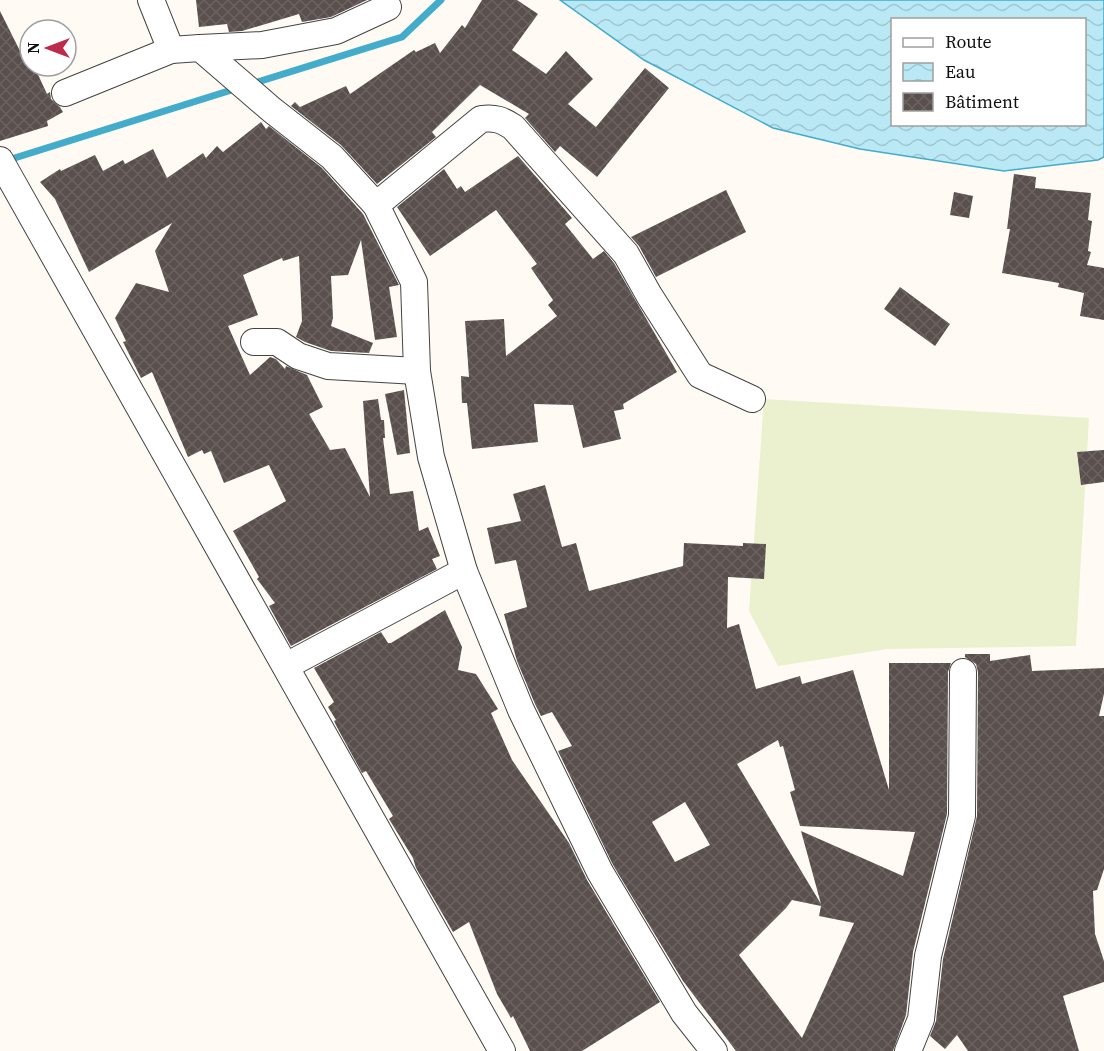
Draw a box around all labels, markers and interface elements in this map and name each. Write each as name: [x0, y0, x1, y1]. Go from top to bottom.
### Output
north arrow: [18, 18, 78, 78]
legend: [891, 18, 1086, 126]
text: Route: [945, 29, 992, 54]
text: N: [22, 42, 44, 54]
text: Eau: [945, 59, 976, 84]
text: Bâtiment: [945, 89, 1019, 114]

